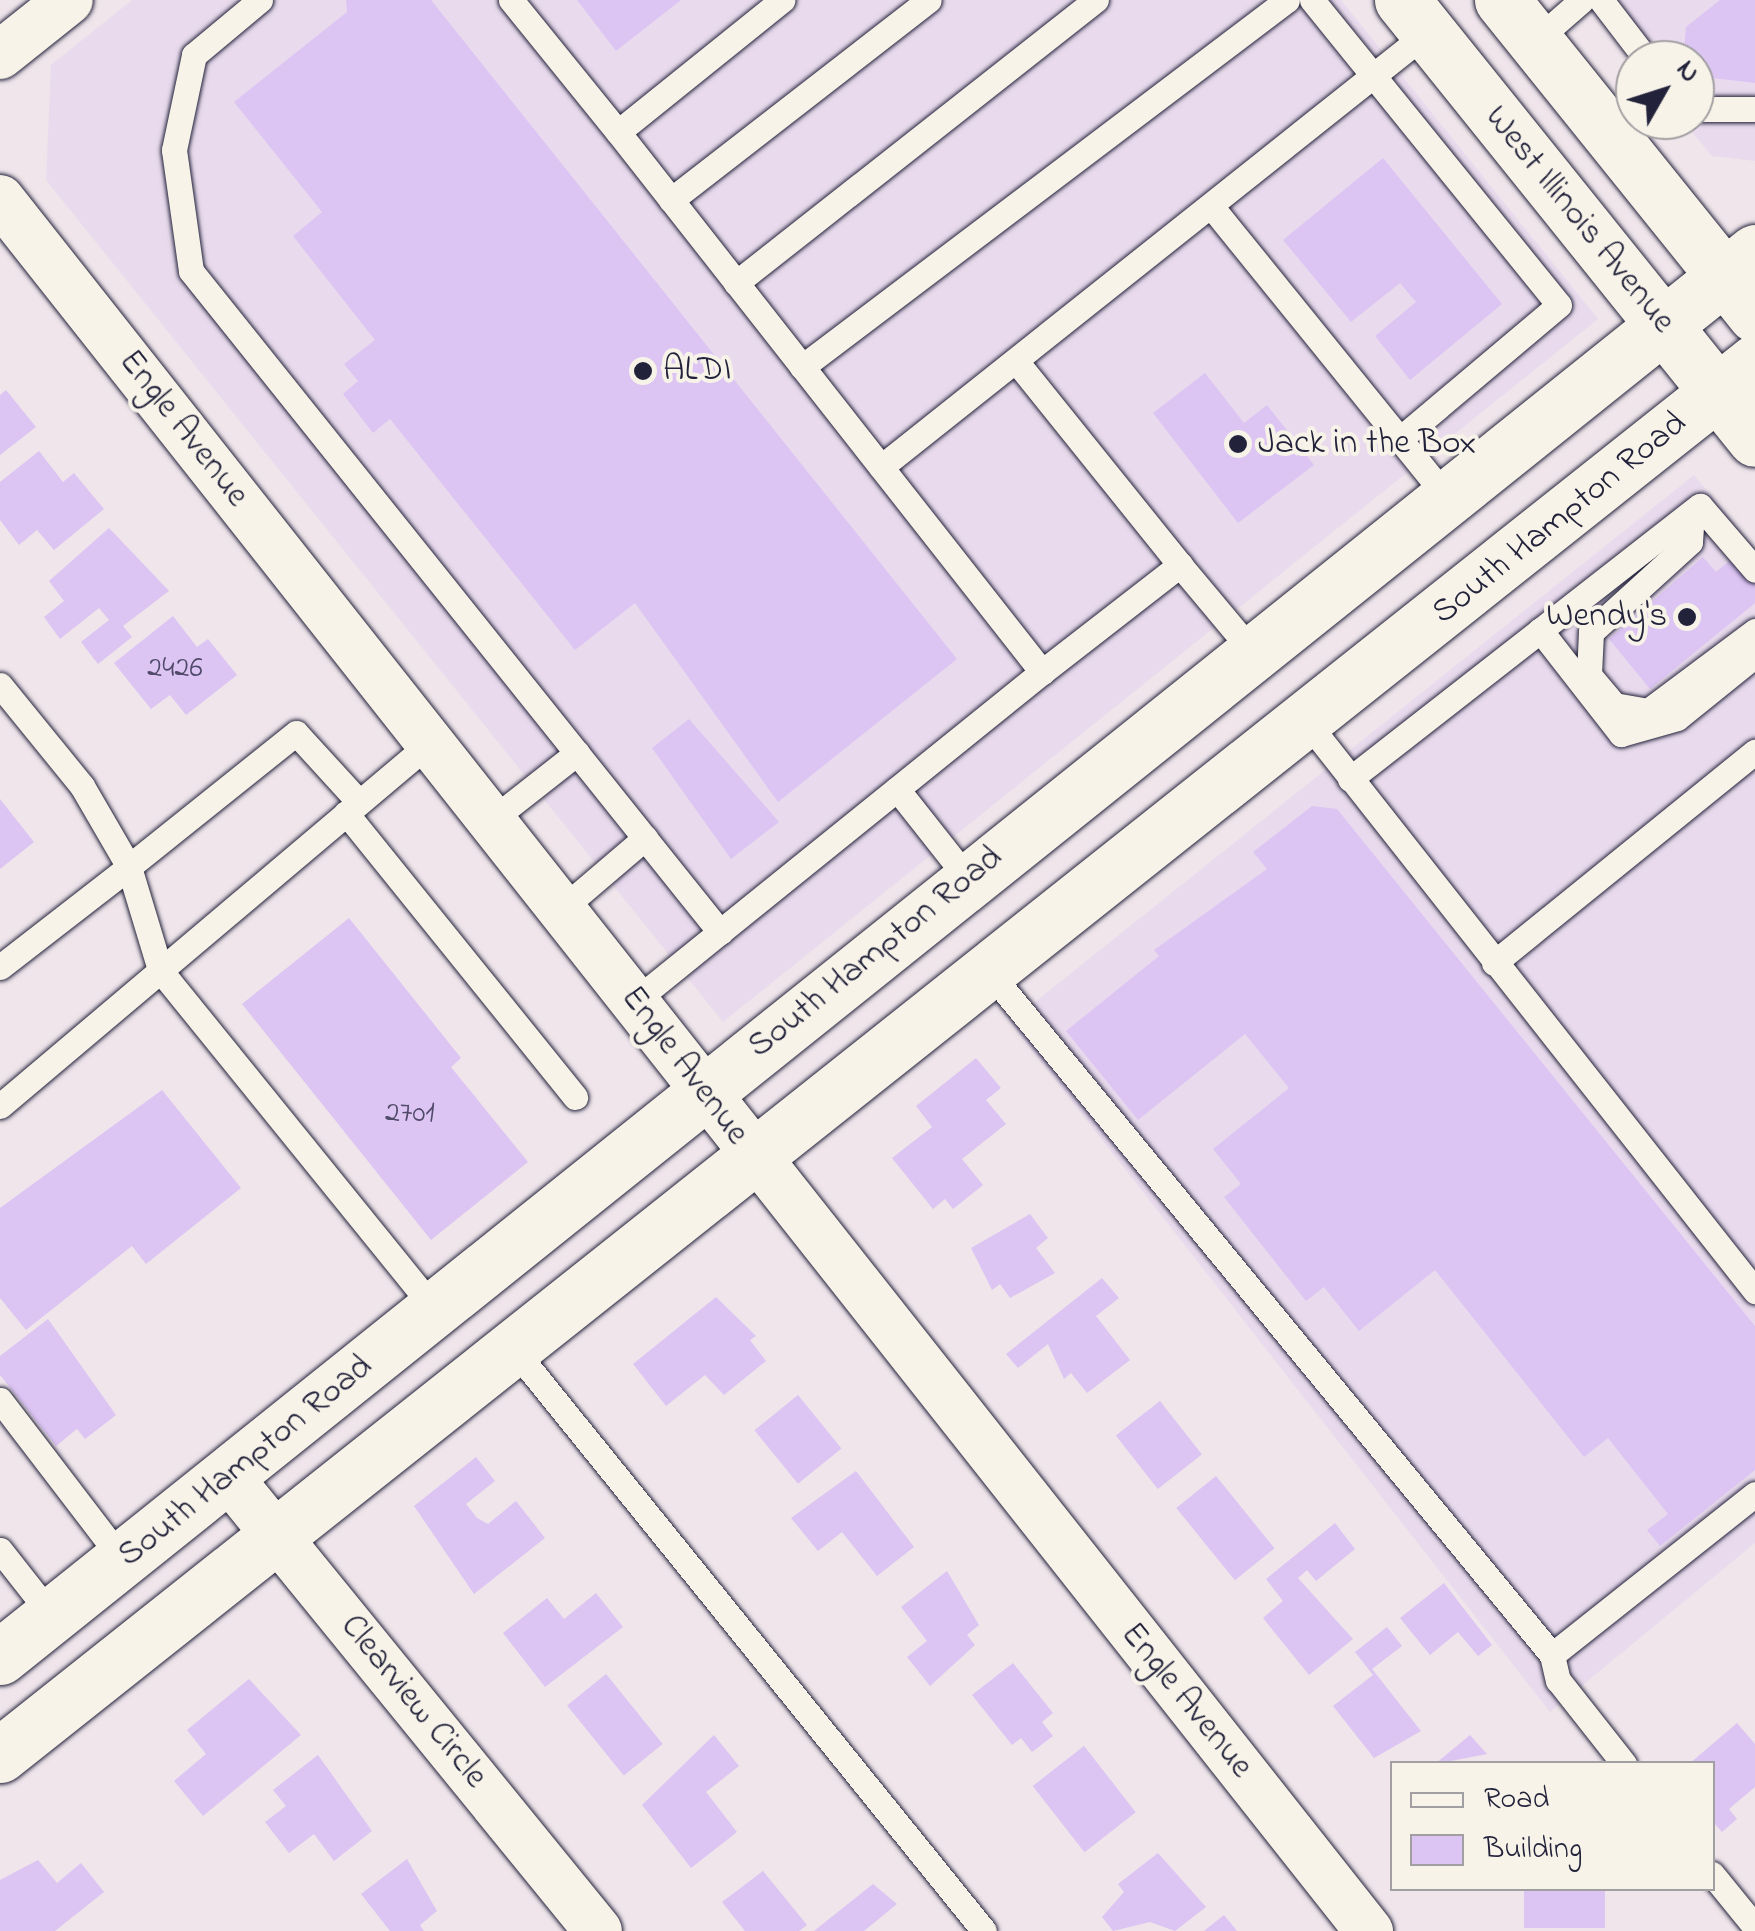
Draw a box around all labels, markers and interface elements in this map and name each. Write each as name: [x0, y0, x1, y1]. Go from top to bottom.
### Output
north arrow: [1615, 40, 1715, 140]
text: N: [1665, 52, 1709, 92]
street label: West Illinois Avenue: [1474, 98, 1684, 342]
street label: Engle Avenue: [109, 342, 257, 516]
place label: ALDI: [663, 350, 731, 392]
marker: ALDI: [632, 360, 654, 382]
street label: South Hampton Road: [1424, 403, 1696, 635]
place label: Jack in the Box: [1258, 423, 1476, 465]
marker: Jack in the Box: [1227, 433, 1249, 455]
place label: Wendy's: [1546, 596, 1667, 638]
marker: Wendy's: [1676, 606, 1698, 628]
house number: 2426: [147, 651, 203, 687]
street label: South Hampton Road: [740, 837, 1012, 1069]
street label: Engle Avenue: [611, 978, 757, 1154]
house number: 2701: [385, 1096, 435, 1132]
street label: South Hampton Road: [110, 1346, 382, 1578]
street label: Clearview Circle: [330, 1607, 496, 1797]
street label: Engle Avenue: [1111, 1615, 1261, 1787]
legend: [1390, 1761, 1715, 1891]
text: Road: [1484, 1778, 1549, 1822]
text: Building: [1484, 1828, 1582, 1872]

